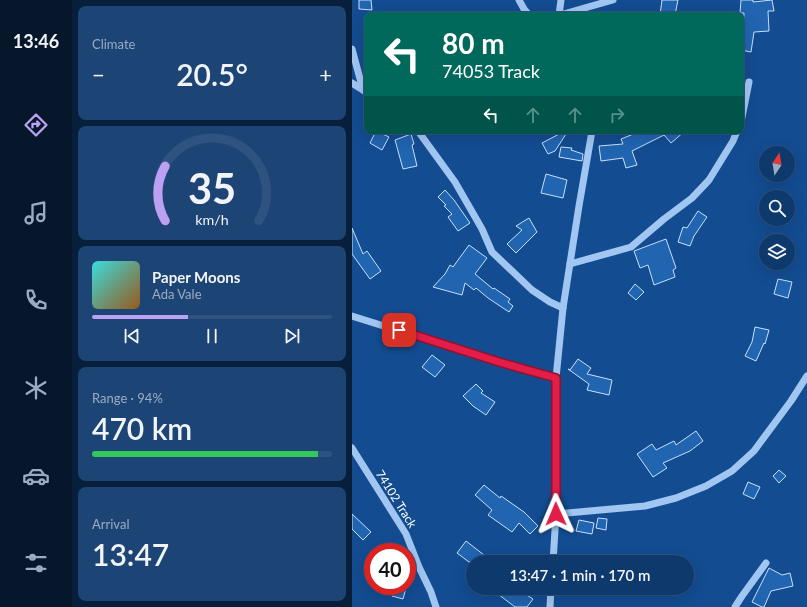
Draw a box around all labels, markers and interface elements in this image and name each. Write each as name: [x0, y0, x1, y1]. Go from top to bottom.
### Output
text: 80 m: [442, 26, 505, 60]
icon: left: [376, 28, 428, 80]
text: 13:46: [13, 30, 59, 52]
text: Climate: [92, 36, 135, 52]
text: 20.5°: [176, 56, 248, 92]
text: 74053 Track: [442, 60, 540, 82]
text: −: [92, 61, 105, 88]
text: +: [319, 61, 332, 88]
icon: left: [480, 104, 502, 126]
icon: ahead: [522, 104, 544, 126]
icon: ahead: [564, 104, 586, 126]
icon: right: [606, 104, 628, 126]
icon: directions: [22, 111, 50, 139]
north arrow: [759, 146, 795, 182]
map controls: [759, 146, 795, 270]
text: 35: [188, 163, 236, 213]
button: search: [759, 190, 795, 226]
icon: music: [22, 199, 50, 227]
text: km/h: [195, 211, 229, 228]
button: layers: [759, 234, 795, 270]
text: Paper Moons: [152, 268, 240, 286]
icon: phone: [22, 286, 50, 314]
text: Ada Vale: [152, 286, 202, 302]
pin: [382, 313, 416, 347]
icon: arrive: [388, 319, 410, 341]
icon: previous: [121, 325, 143, 347]
icon: pause: [201, 325, 223, 347]
icon: next: [281, 325, 303, 347]
icon: climate: [22, 374, 50, 402]
text: Range · 94%: [92, 390, 163, 406]
text: 470 km: [92, 410, 192, 446]
icon: car: [22, 462, 50, 490]
street label: 74102 Track: [373, 467, 421, 531]
position arrow: [535, 493, 577, 535]
text: Arrival: [92, 516, 129, 532]
text: 13:47: [92, 536, 169, 572]
speed limit sign: 40: [364, 543, 416, 595]
icon: filters: [22, 549, 50, 577]
text: 13:47 · 1 min · 170 m: [510, 566, 650, 584]

